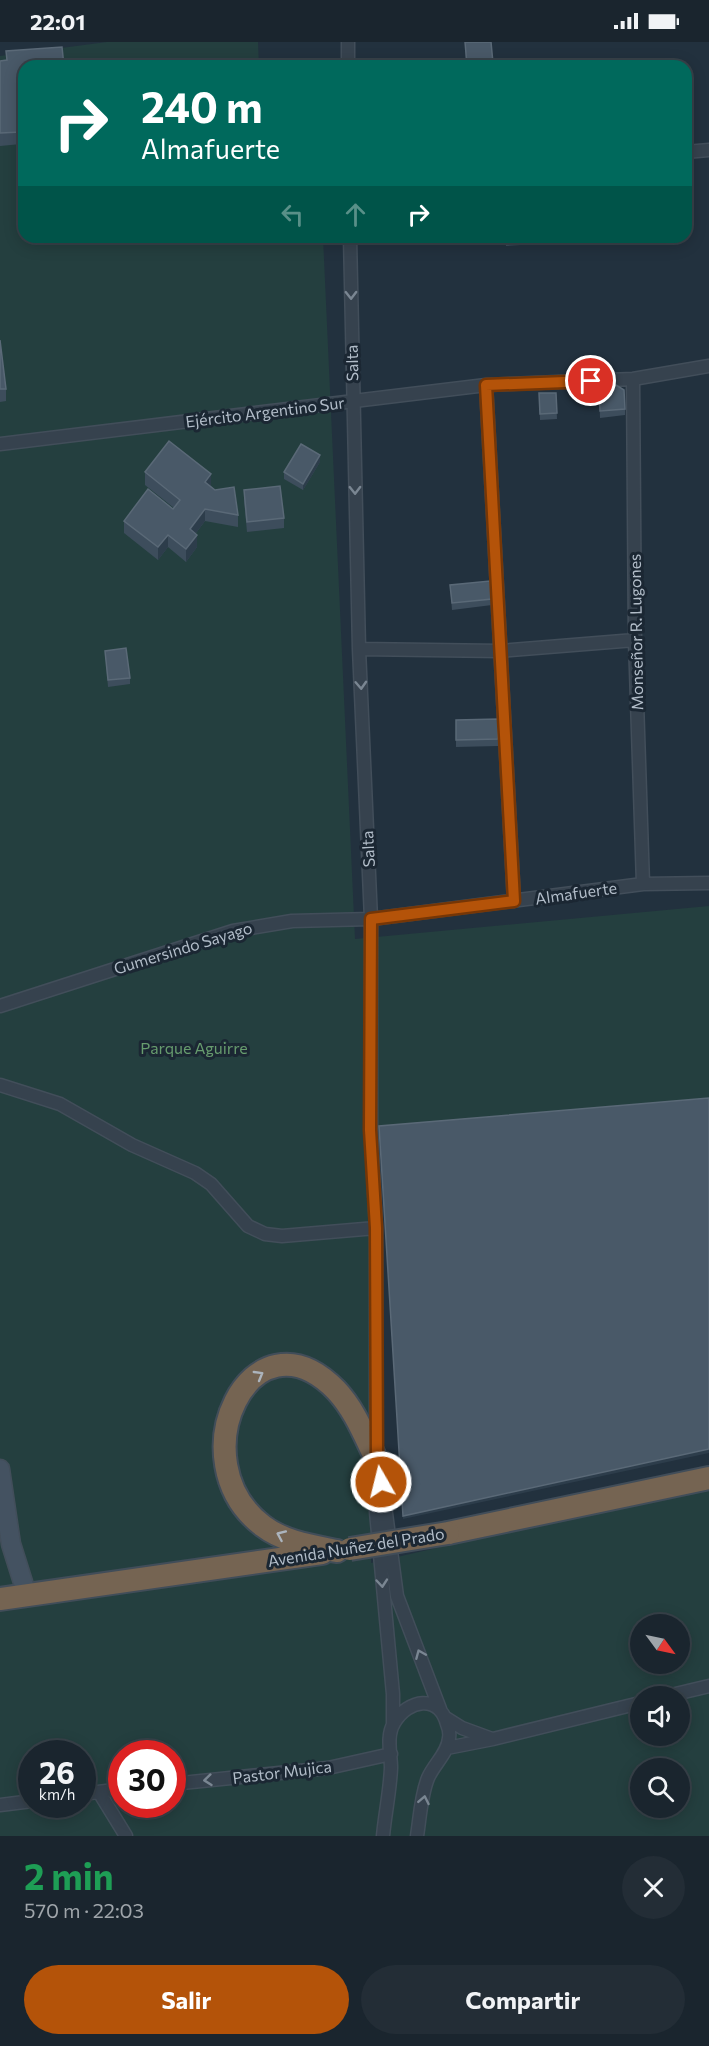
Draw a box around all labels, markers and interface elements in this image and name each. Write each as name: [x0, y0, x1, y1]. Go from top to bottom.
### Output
text: 22:01: [30, 8, 85, 35]
text: 240 m: [141, 80, 263, 132]
icon: right: [42, 84, 120, 162]
text: Almafuerte: [141, 132, 280, 165]
icon: left: [276, 198, 309, 231]
icon: ahead: [339, 198, 372, 231]
icon: right: [402, 198, 435, 231]
one-way arrow: [345, 291, 357, 300]
street label: Salta: [342, 344, 361, 382]
pin: [565, 355, 616, 406]
icon: arrive: [574, 364, 607, 397]
street label: Ejército Argentino Sur: [184, 392, 346, 431]
one-way arrow: [349, 486, 362, 495]
street label: Monseñor R. Lugones: [625, 554, 646, 710]
one-way arrow: [354, 681, 367, 690]
street label: Salta: [357, 830, 378, 868]
street label: Almafuerte: [534, 877, 618, 908]
street label: Gumersindo Sayago: [111, 917, 254, 978]
park label: Parque Aguirre: [140, 1038, 248, 1057]
one-way arrow: [253, 1371, 263, 1382]
position arrow: [349, 1450, 413, 1514]
street label: Avenida Nuñez del Prado: [266, 1523, 446, 1570]
one-way arrow: [276, 1530, 287, 1542]
one-way arrow: [375, 1578, 388, 1587]
north arrow: [630, 1614, 690, 1674]
map controls: [630, 1614, 690, 1818]
one-way arrow: [415, 1649, 427, 1660]
button: sound: [630, 1686, 690, 1746]
speed limit sign: 30: [108, 1740, 186, 1818]
text: 26: [39, 1753, 75, 1790]
street label: Pastor Mujica: [231, 1756, 333, 1787]
button: search: [630, 1758, 690, 1818]
one-way arrow: [204, 1773, 213, 1786]
text: km/h: [39, 1785, 75, 1803]
one-way arrow: [417, 1795, 429, 1804]
text: 2 min: [24, 1853, 114, 1897]
button: close: [622, 1856, 685, 1919]
text: 570 m · 22:03: [24, 1898, 144, 1922]
button: Salir: [24, 1965, 349, 2034]
button: Compartir: [361, 1965, 685, 2034]

